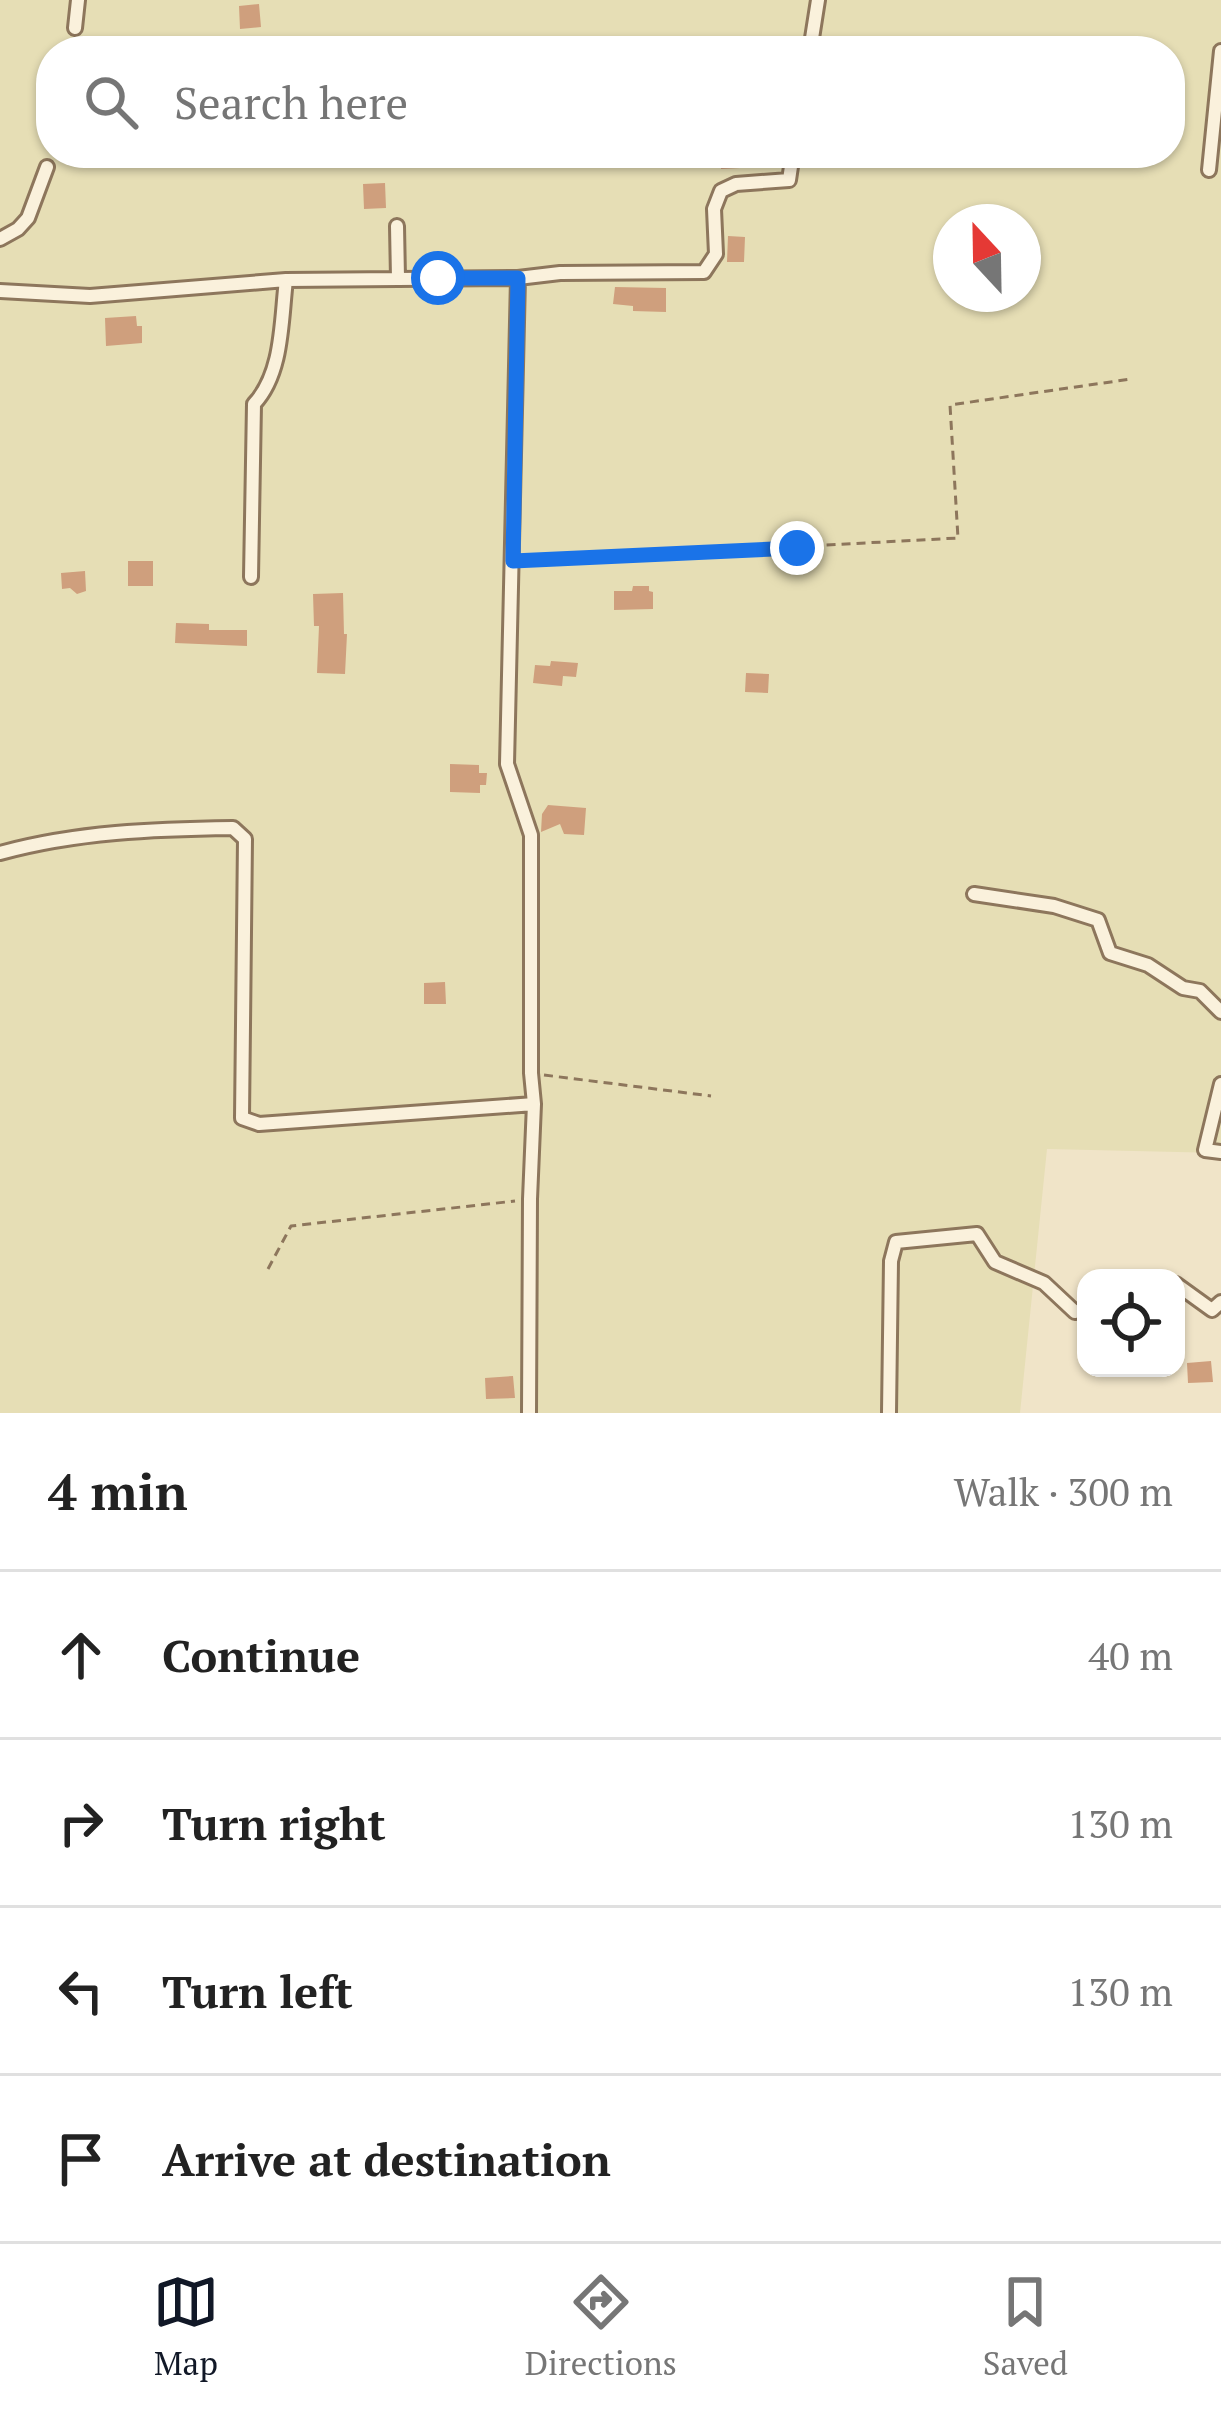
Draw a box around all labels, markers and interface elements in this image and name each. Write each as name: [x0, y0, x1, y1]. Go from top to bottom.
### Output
search box: [36, 36, 1185, 168]
icon: search: [78, 69, 144, 135]
text: Search here: [174, 72, 408, 132]
north arrow: [933, 204, 1041, 312]
route start: [411, 251, 465, 305]
route end: [770, 521, 824, 575]
map controls: [1077, 1269, 1185, 1377]
button: locate: [1077, 1269, 1185, 1377]
text: 4 min: [48, 1457, 188, 1525]
text: Walk · 300 m: [954, 1465, 1173, 1517]
icon: ahead: [48, 1622, 114, 1688]
text: Continue: [162, 1625, 360, 1685]
text: 40 m: [1088, 1629, 1173, 1681]
icon: right: [48, 1790, 114, 1856]
text: Turn right: [162, 1793, 386, 1853]
text: 130 m: [1068, 1797, 1173, 1849]
icon: left: [48, 1958, 114, 2024]
text: Turn left: [162, 1961, 353, 2021]
text: 130 m: [1068, 1965, 1173, 2017]
icon: arrive: [48, 2126, 114, 2192]
text: Arrive at destination: [162, 2129, 611, 2189]
tab: Map: [153, 2269, 219, 2384]
tab: Directions: [525, 2269, 677, 2384]
tab: Saved: [983, 2269, 1068, 2384]

